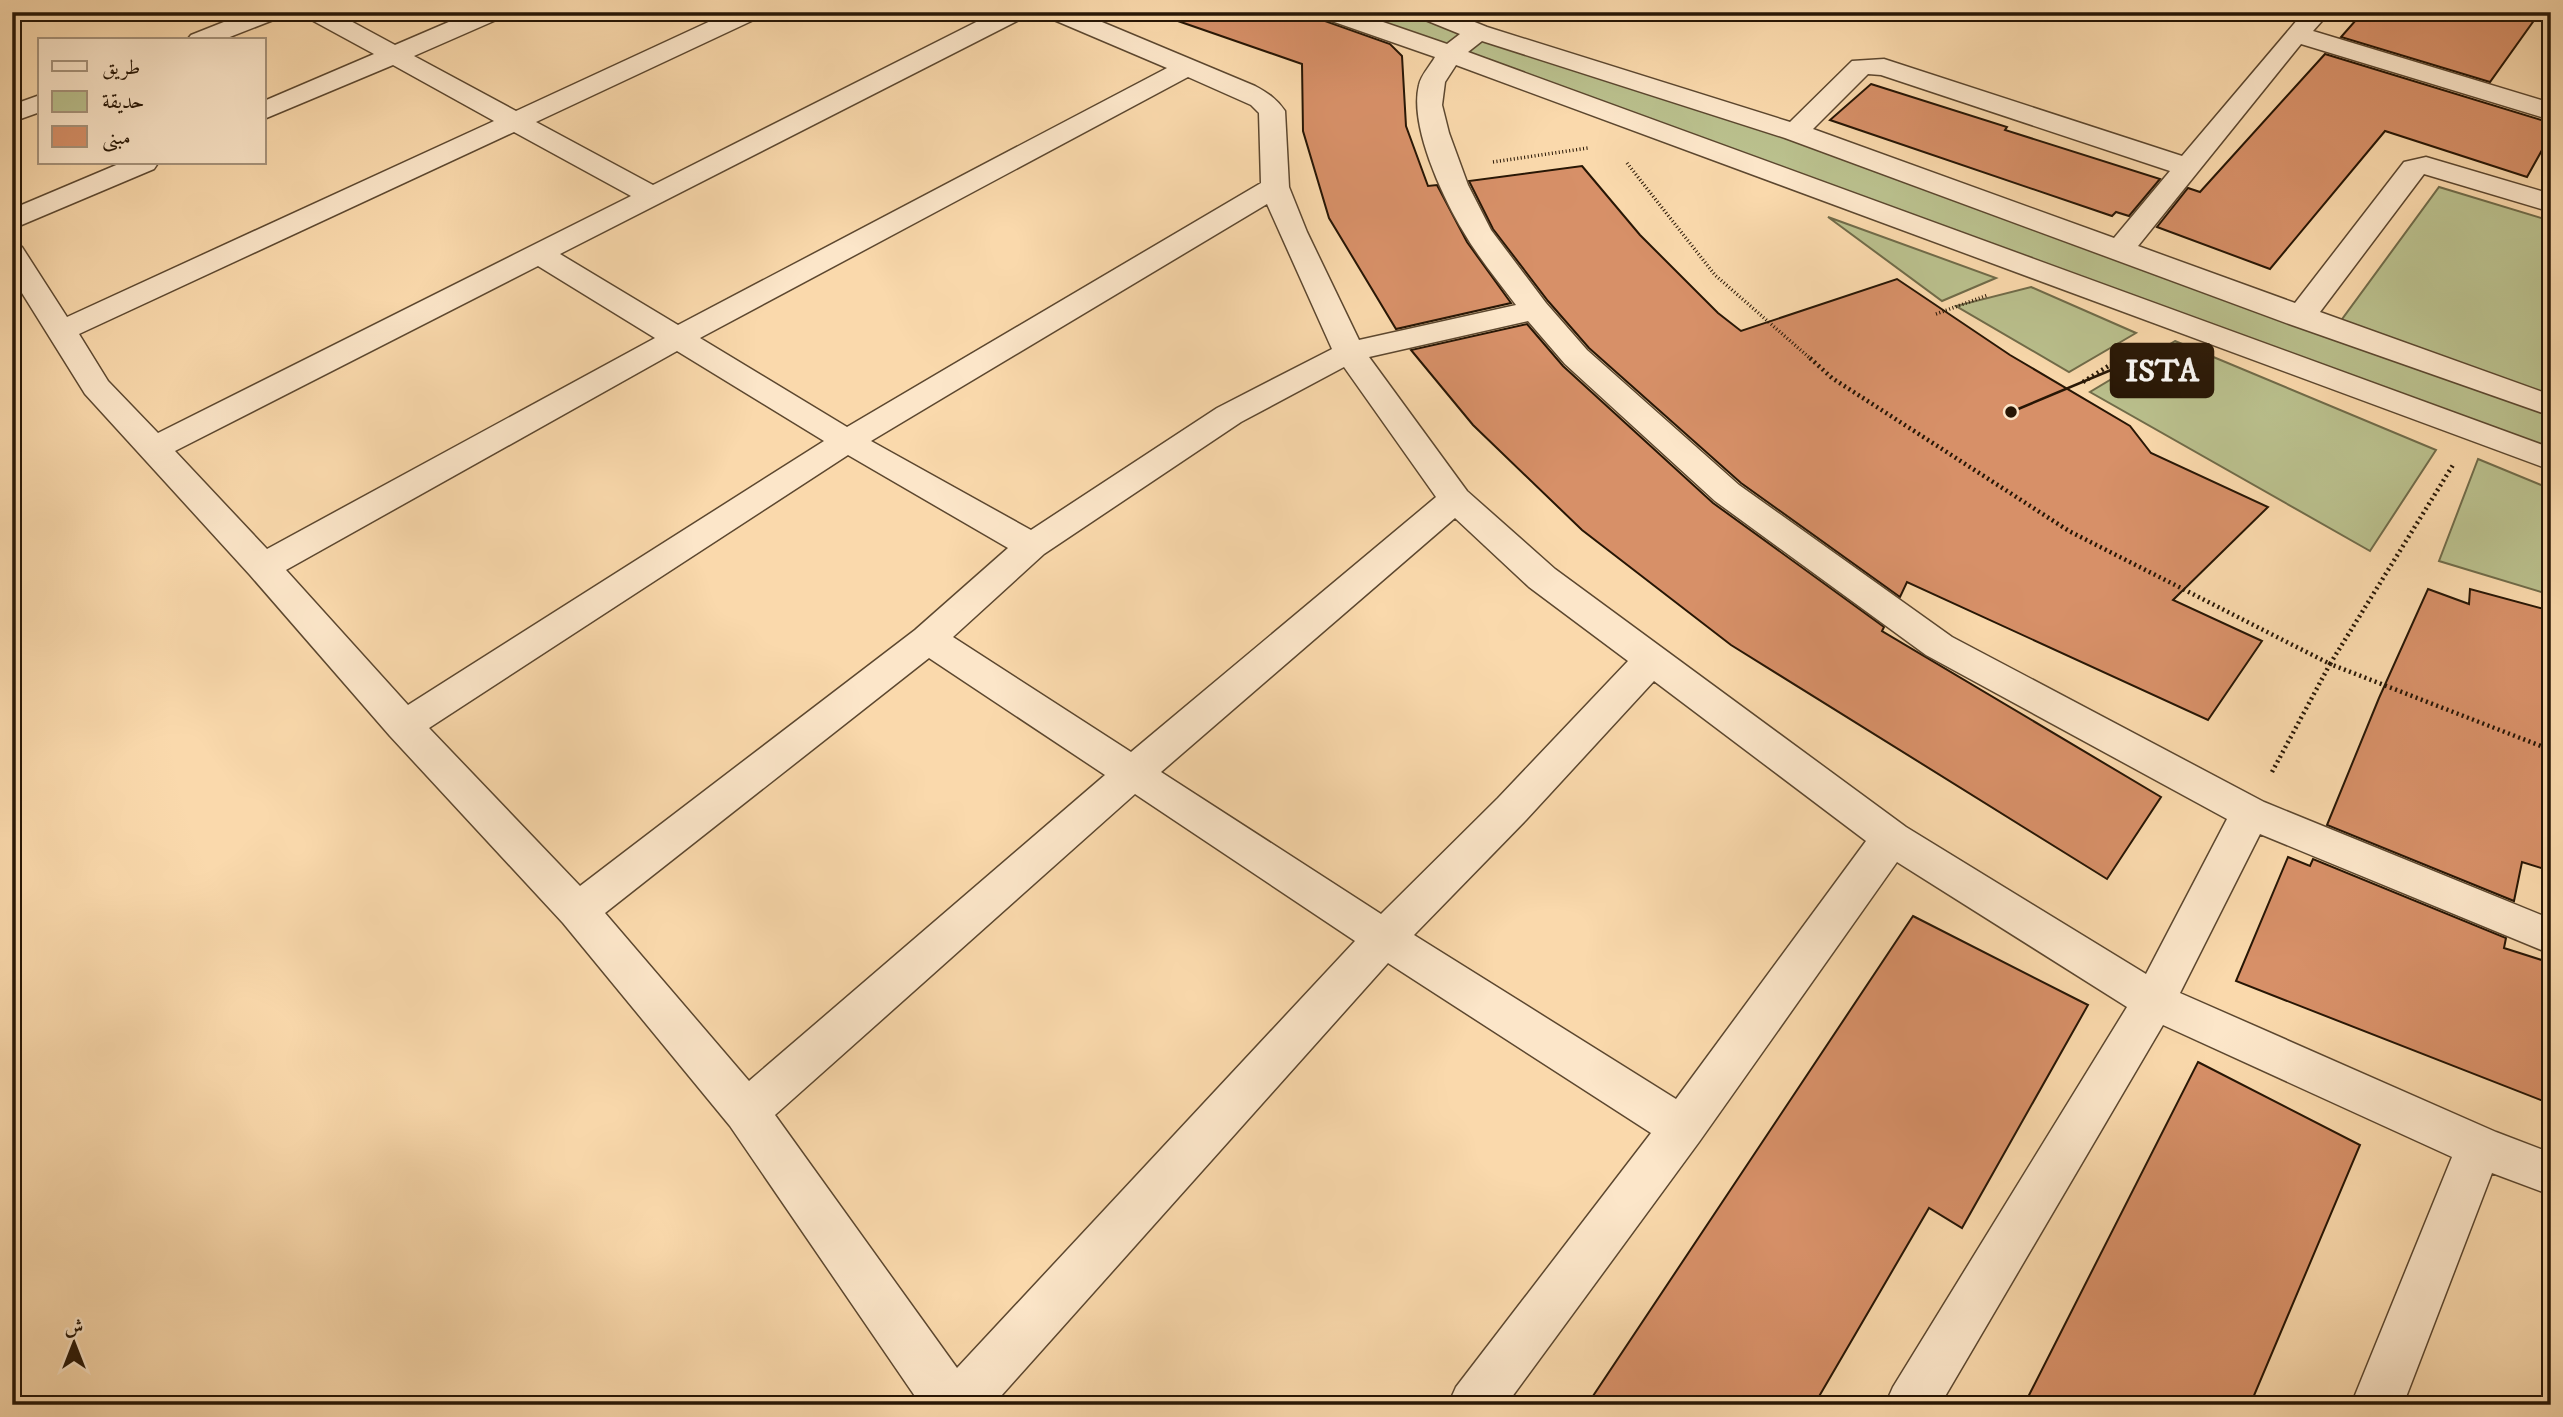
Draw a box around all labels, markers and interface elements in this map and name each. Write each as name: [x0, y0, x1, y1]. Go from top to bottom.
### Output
legend: [38, 38, 266, 164]
text: طريق: [102, 55, 140, 81]
text: حديقة: [102, 89, 145, 115]
text: مبنى: [102, 125, 131, 152]
callout: ISTA: [2111, 344, 2213, 397]
text: ISTA: [2125, 352, 2200, 392]
north arrow: [38, 1308, 108, 1378]
text: ش: [65, 1316, 83, 1339]

